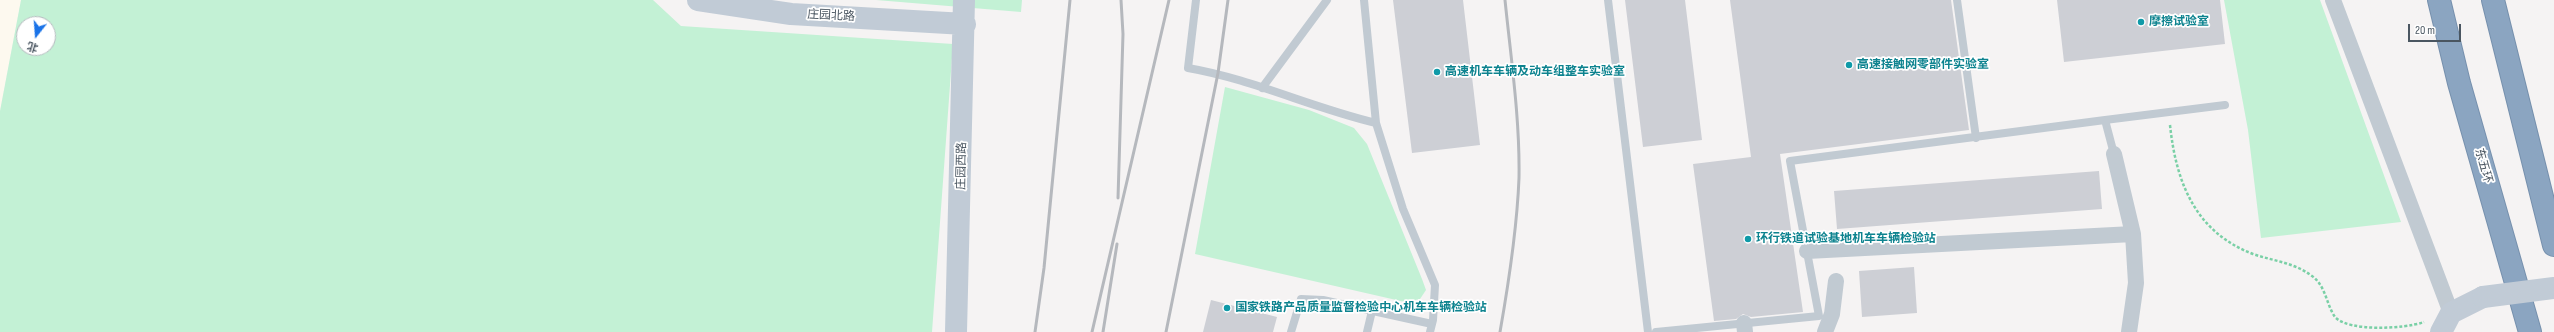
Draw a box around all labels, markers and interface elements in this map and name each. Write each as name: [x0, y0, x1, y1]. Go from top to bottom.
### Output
street label: 庄园北路: [807, 8, 855, 24]
place label: 摩擦试验室: [2149, 15, 2209, 29]
north arrow: [16, 16, 56, 56]
scale bar: [2410, 16, 2463, 42]
marker: 摩擦试验室: [2136, 17, 2146, 27]
text: 20 m: [2415, 23, 2435, 38]
text: 北: [25, 39, 40, 55]
place label: 高速接触网零部件实验室: [1857, 58, 1989, 72]
marker: 高速接触网零部件实验室: [1844, 60, 1854, 70]
place label: 高速机车车辆及动车组整车实验室: [1445, 65, 1625, 79]
marker: 高速机车车辆及动车组整车实验室: [1432, 67, 1442, 77]
street label: 庄园西路: [954, 142, 970, 190]
street label: 东五环: [2471, 147, 2495, 185]
place label: 环行铁道试验基地机车车辆检验站: [1756, 232, 1936, 246]
marker: 环行铁道试验基地机车车辆检验站: [1743, 234, 1753, 244]
place label: 国家铁路产品质量监督检验中心机车车辆检验站: [1235, 301, 1487, 315]
marker: 国家铁路产品质量监督检验中心机车车辆检验站: [1222, 303, 1232, 313]

